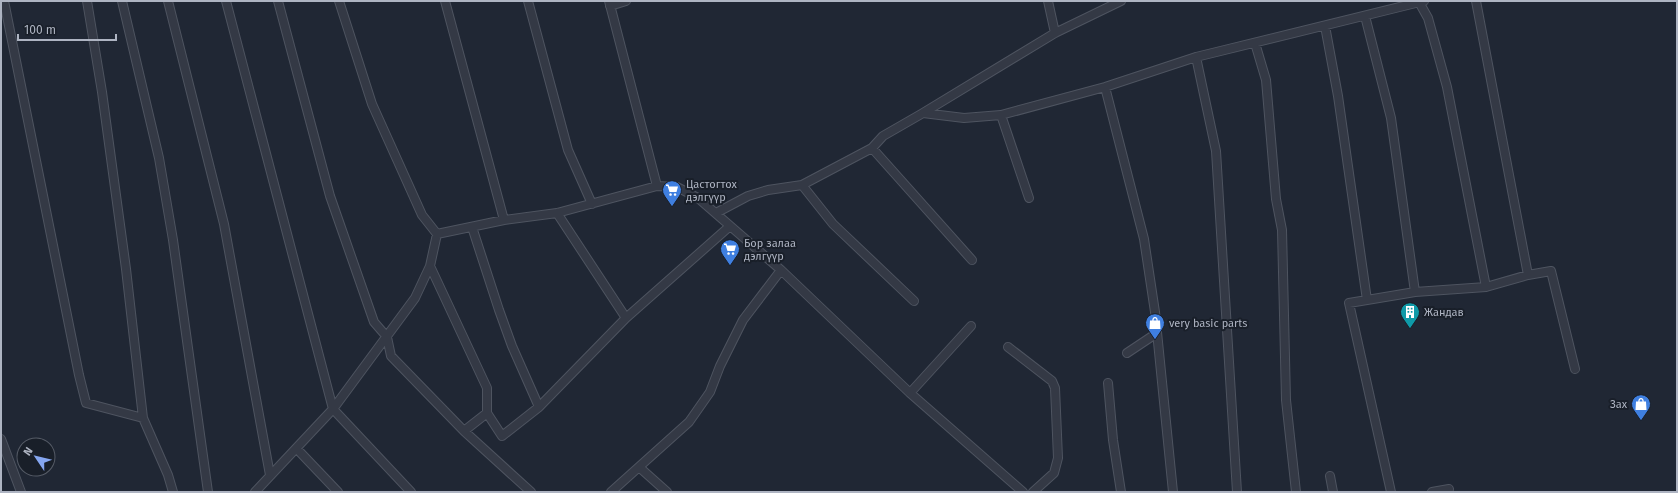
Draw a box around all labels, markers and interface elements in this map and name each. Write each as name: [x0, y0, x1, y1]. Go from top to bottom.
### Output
scale bar: [18, 16, 116, 42]
text: 100 m: [24, 23, 56, 37]
place label: Цастогтох дэлгүүр: [686, 178, 738, 204]
supermarket icon: Цастогтох дэлгүүр: [661, 179, 683, 207]
place label: Бор залаа дэлгүүр: [744, 237, 796, 263]
supermarket icon: Бор залаа дэлгүүр: [719, 238, 741, 266]
building icon: Жандав: [1399, 301, 1421, 329]
place label: Жандав: [1424, 306, 1464, 319]
shop icon: very basic parts: [1144, 312, 1166, 340]
place label: very basic parts: [1169, 317, 1247, 330]
shop icon: Зах: [1630, 393, 1652, 421]
place label: Зах: [1610, 398, 1628, 411]
north arrow: [16, 437, 56, 477]
text: N: [21, 445, 36, 458]

